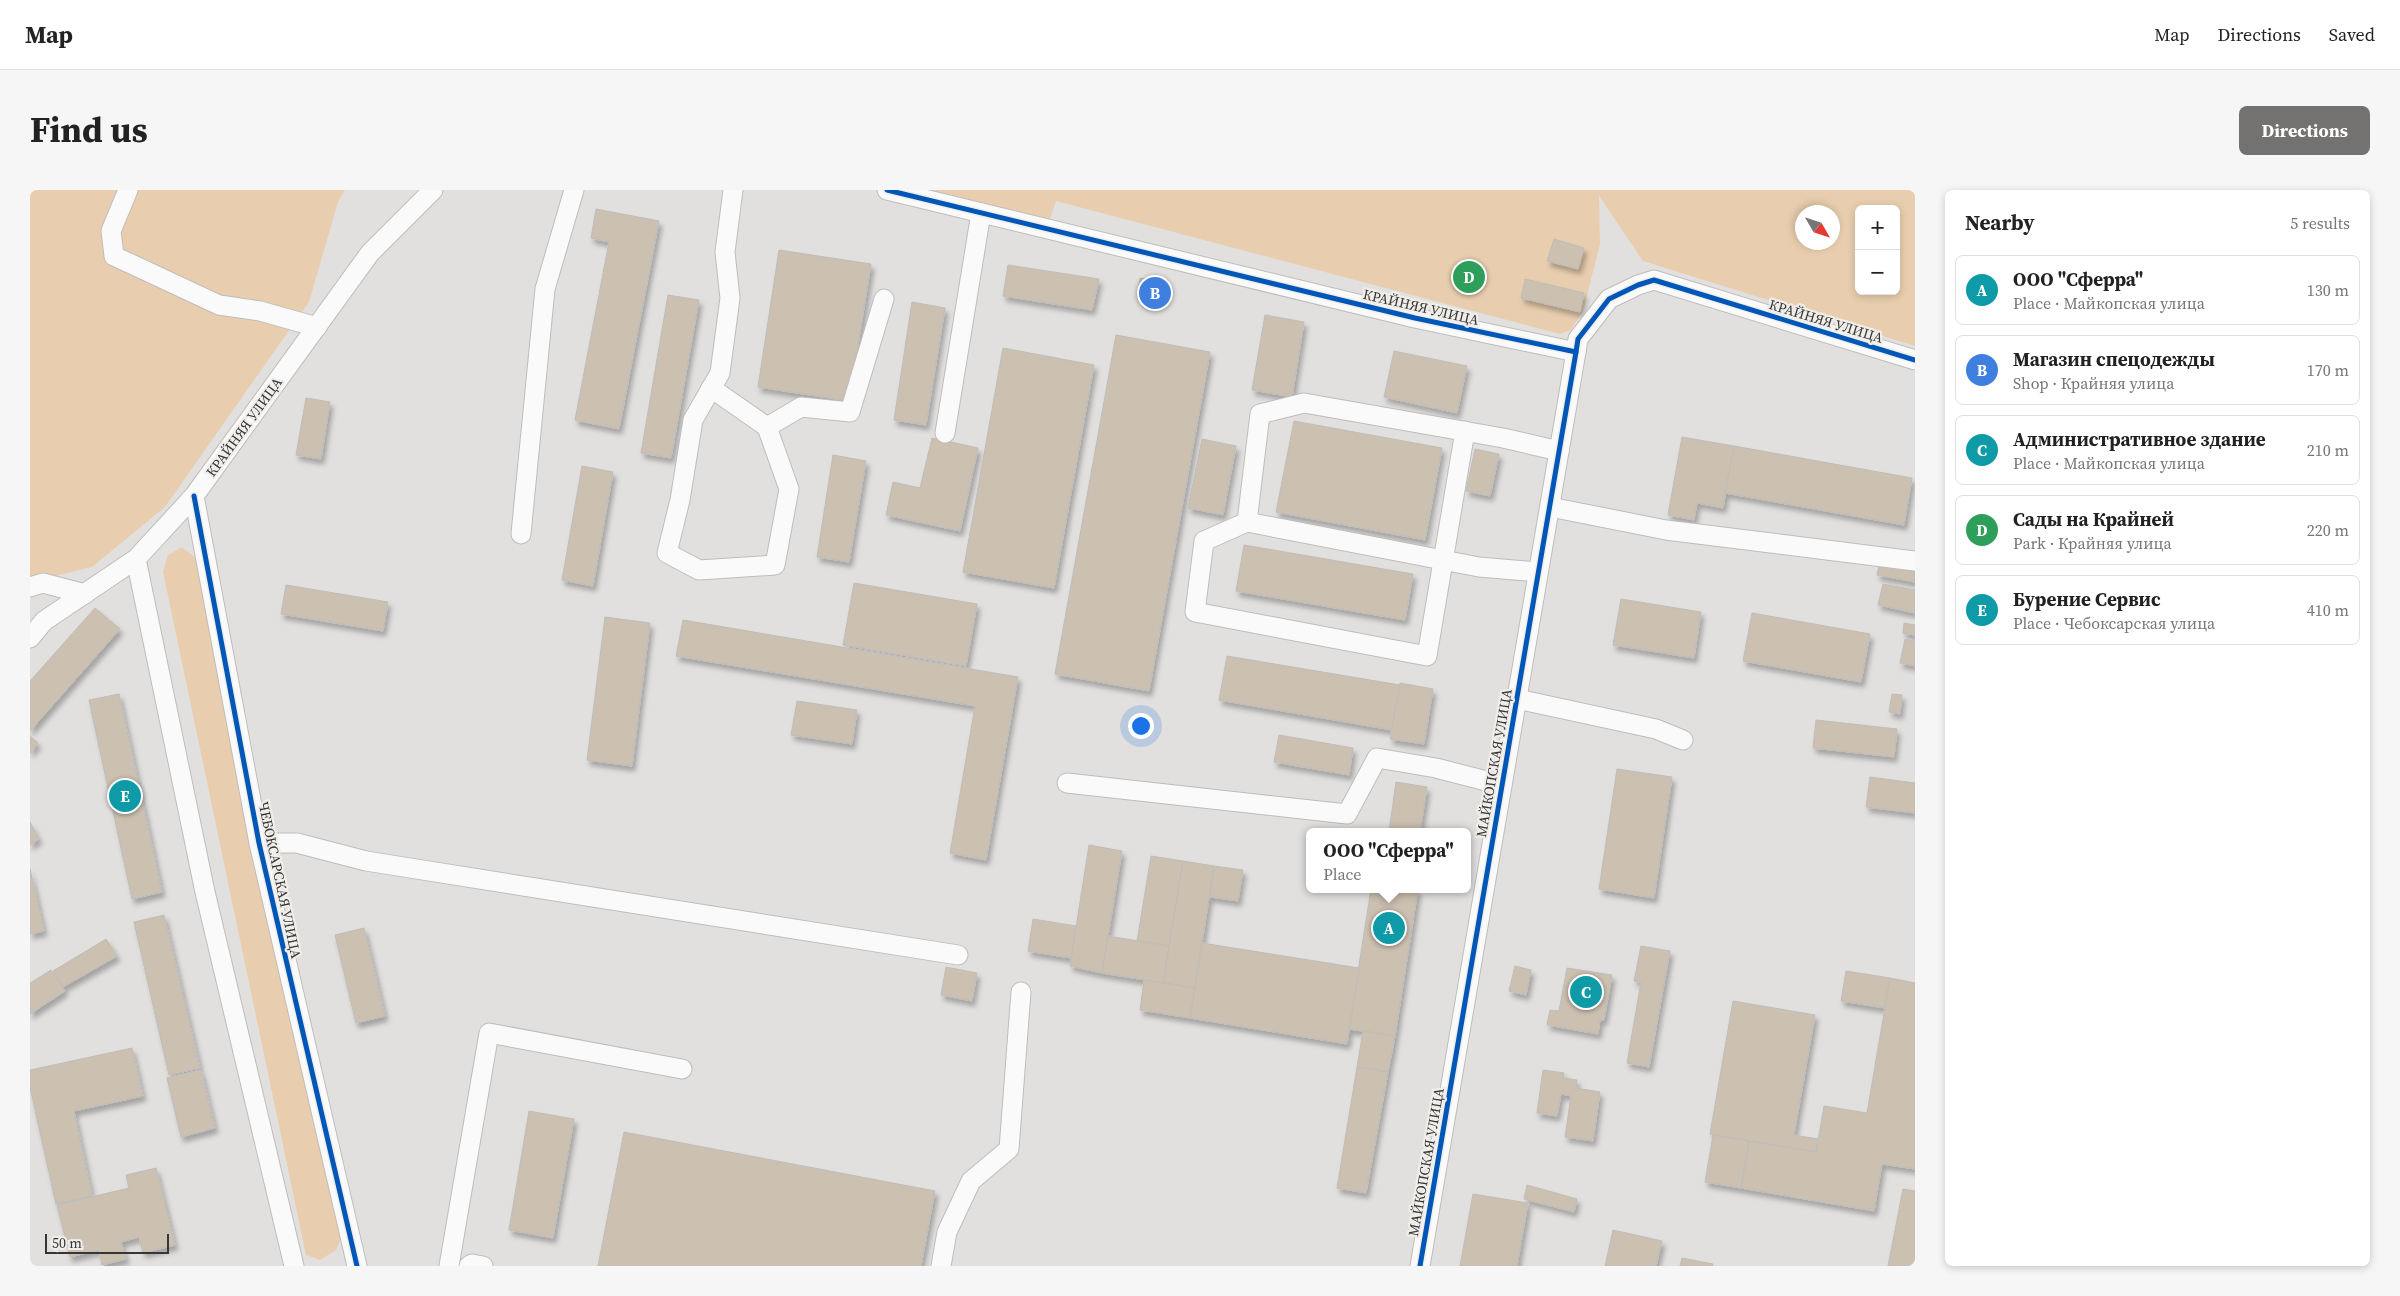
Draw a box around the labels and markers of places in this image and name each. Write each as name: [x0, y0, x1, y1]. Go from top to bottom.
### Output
pin: D: [1453, 258, 1485, 296]
pin: B: [1139, 274, 1171, 312]
pin: E: [109, 777, 141, 815]
pin: A: [1373, 909, 1405, 947]
pin: C: [1570, 973, 1602, 1011]

